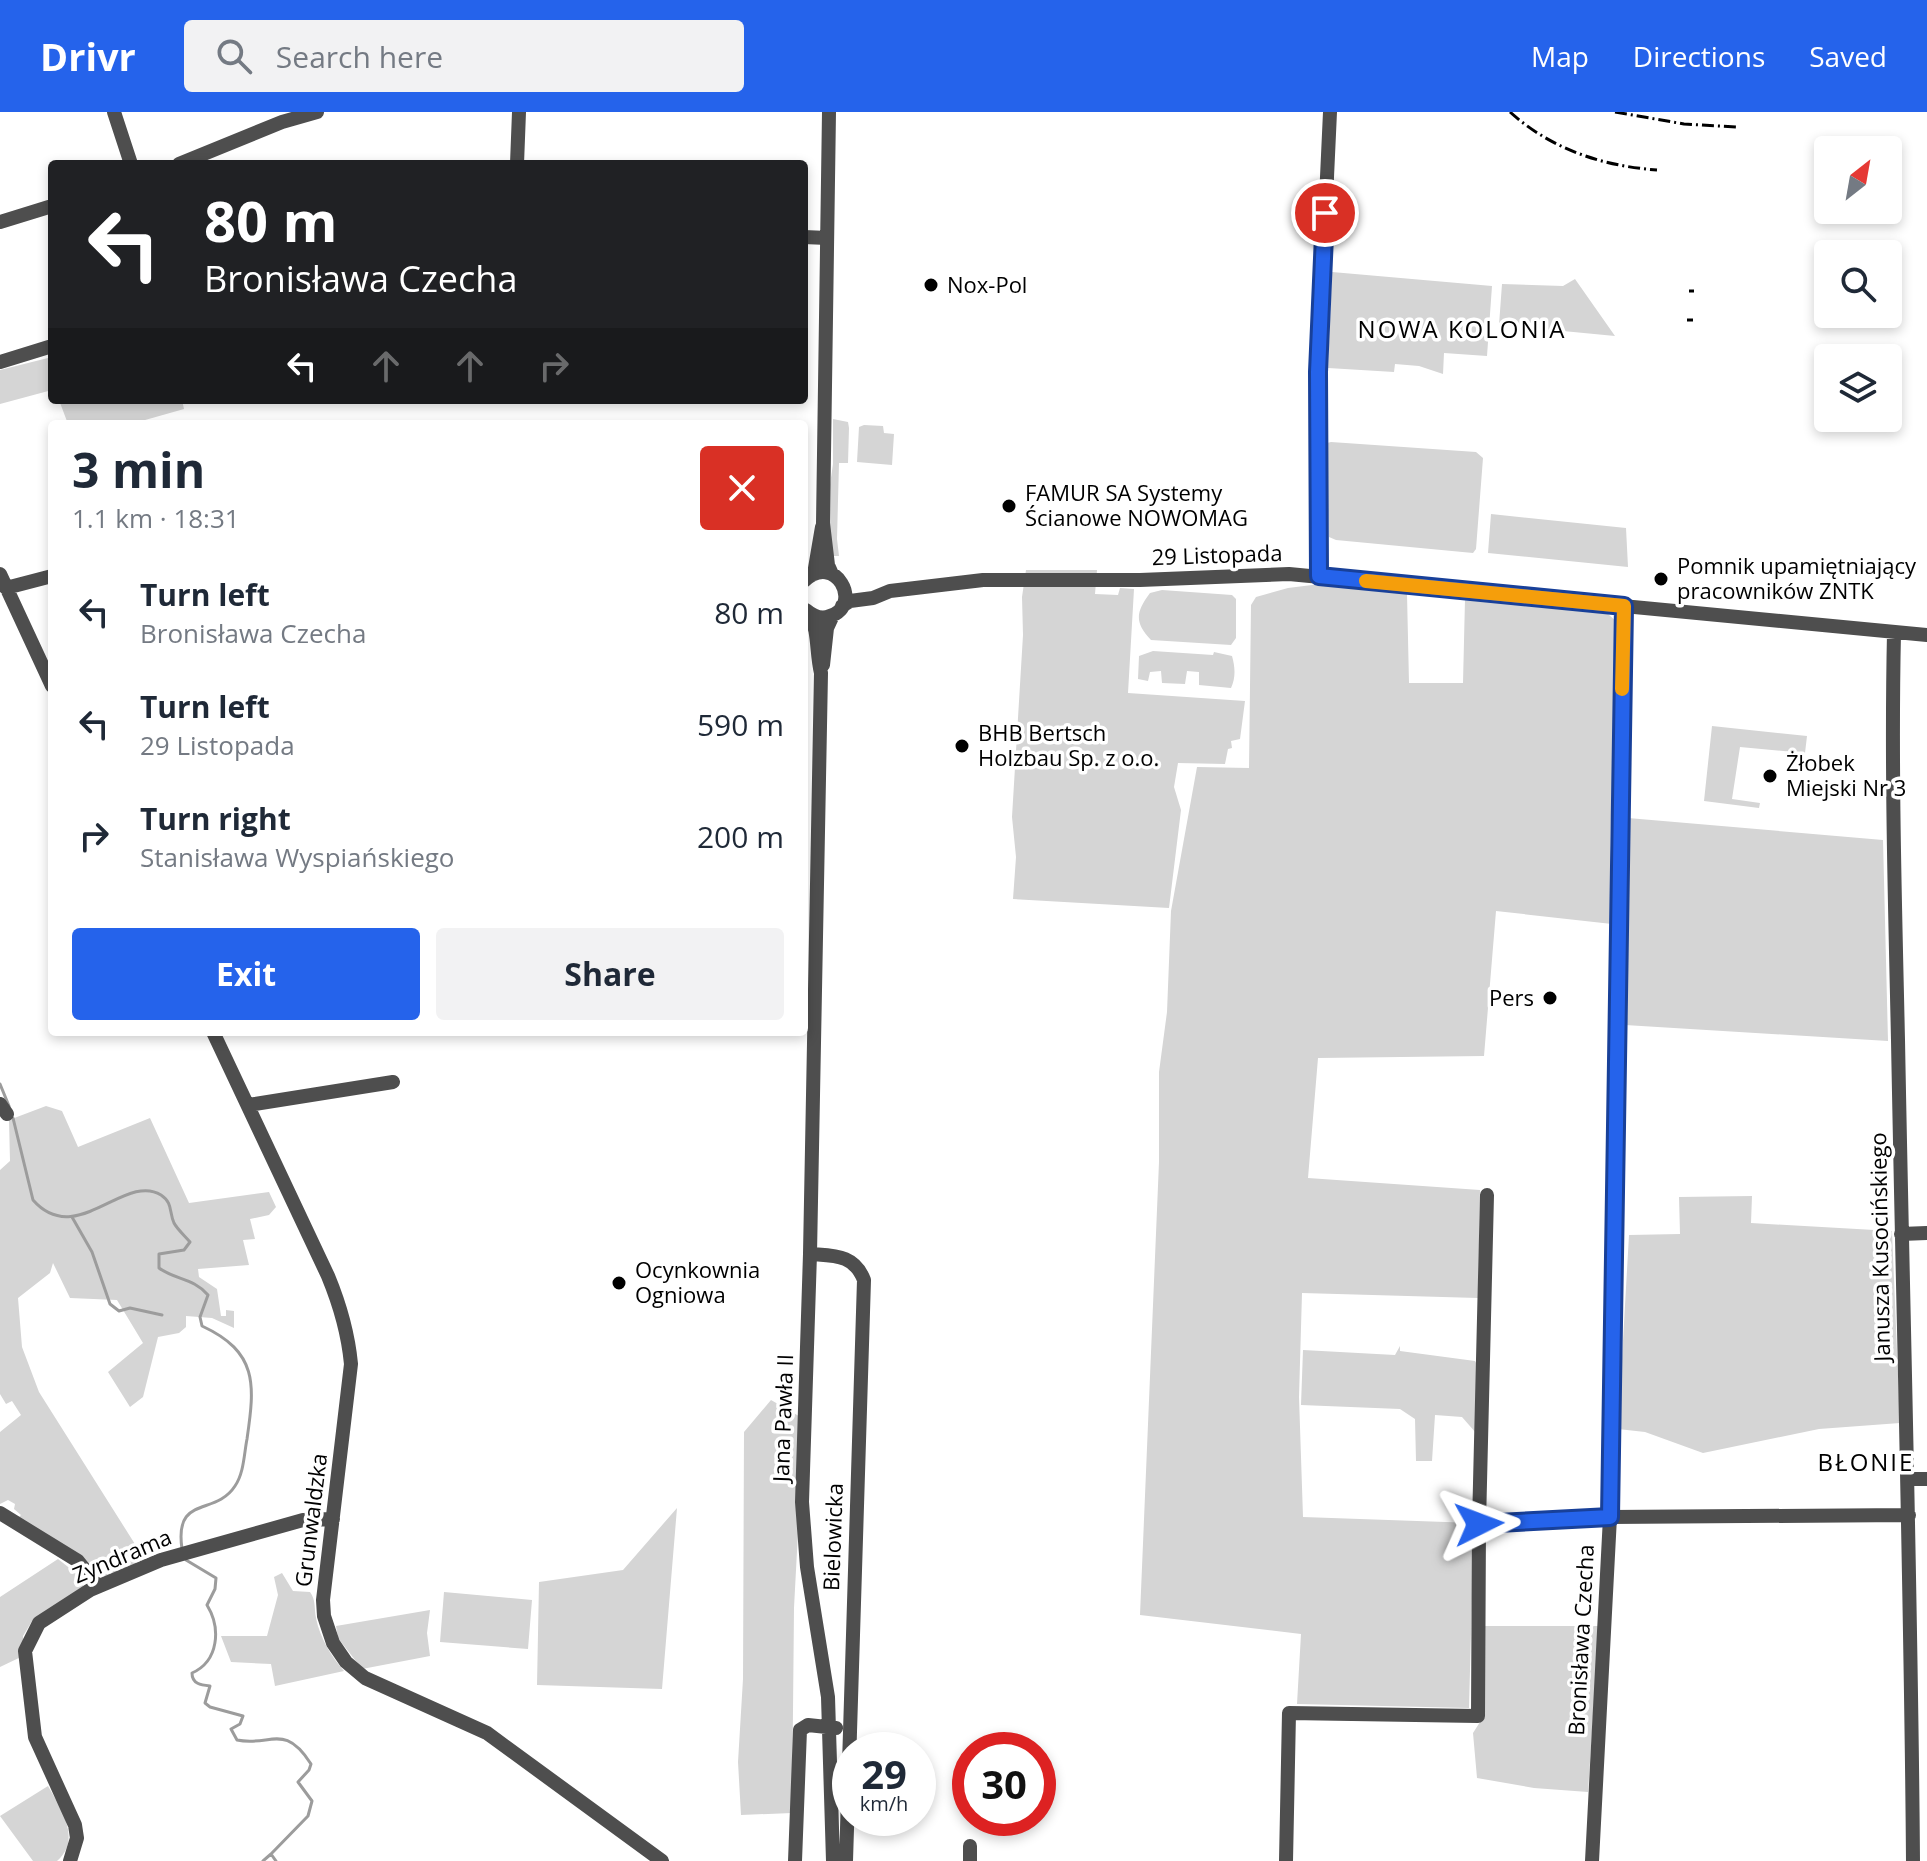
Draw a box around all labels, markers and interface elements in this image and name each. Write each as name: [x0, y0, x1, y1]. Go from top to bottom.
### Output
search box: [184, 20, 744, 92]
text: Drivr: [40, 30, 136, 82]
icon: search: [212, 34, 256, 78]
text: Search here: [276, 36, 443, 77]
text: Map: [1531, 37, 1589, 75]
text: Directions: [1633, 37, 1765, 75]
text: Saved: [1809, 37, 1887, 75]
north arrow: [1814, 136, 1902, 224]
map controls: [1814, 136, 1902, 432]
pin: [1291, 179, 1359, 247]
text: 80 m: [204, 182, 338, 258]
icon: arrive: [1303, 191, 1347, 235]
icon: left: [72, 192, 176, 296]
button: search: [1814, 240, 1902, 328]
text: Bronisława Czecha: [204, 254, 517, 303]
place label: Nox-Pol: [947, 269, 1027, 299]
marker: Nox-Pol: [922, 276, 940, 294]
district label: NOWA KOLONIA: [1358, 312, 1566, 345]
icon: left: [280, 344, 324, 388]
icon: ahead: [364, 344, 408, 388]
icon: ahead: [448, 344, 492, 388]
icon: right: [532, 344, 576, 388]
button: layers: [1814, 344, 1902, 432]
text: 3 min: [72, 437, 205, 502]
button: close: [700, 446, 784, 530]
place label: FAMUR SA Systemy Ścianowe NOWOMAG: [1025, 477, 1248, 532]
marker: FAMUR SA Systemy Ścianowe NOWOMAG: [1000, 497, 1018, 515]
text: 1.1 km · 18:31: [72, 500, 240, 536]
street label: 29 Listopada: [1151, 537, 1283, 571]
place label: Pomnik upamiętniający pracowników ZNTK: [1677, 550, 1917, 605]
marker: Pomnik upamiętniający pracowników ZNTK: [1652, 570, 1670, 588]
text: Turn left: [140, 574, 270, 615]
icon: left: [72, 590, 116, 634]
text: 80 m: [714, 592, 784, 633]
text: Bronisława Czecha: [140, 615, 366, 651]
text: Turn left: [140, 686, 270, 727]
icon: left: [72, 702, 116, 746]
text: 590 m: [697, 704, 784, 745]
place label: BHB Bertsch Holzbau Sp. z o.o.: [978, 717, 1159, 772]
text: 29 Listopada: [140, 727, 295, 763]
marker: BHB Bertsch Holzbau Sp. z o.o.: [953, 737, 971, 755]
place label: Żłobek Miejski Nr 3: [1786, 747, 1906, 802]
marker: Żłobek Miejski Nr 3: [1761, 767, 1779, 785]
text: Turn right: [140, 798, 291, 839]
icon: right: [72, 814, 116, 858]
text: 200 m: [697, 816, 784, 857]
text: Stanisława Wyspiańskiego: [140, 839, 455, 875]
button: Exit: [72, 928, 420, 1020]
button: Share: [436, 928, 784, 1020]
place label: Pers: [1489, 982, 1534, 1012]
marker: Pers: [1541, 989, 1559, 1007]
street label: Janusza Kusocińskiego: [1862, 1132, 1896, 1364]
place label: Ocynkownia Ogniowa: [635, 1254, 760, 1309]
marker: Ocynkownia Ogniowa: [610, 1274, 628, 1292]
street label: Jana Pawła II: [765, 1354, 799, 1484]
district label: BŁONIE: [1818, 1445, 1914, 1478]
street label: Grunwaldzka: [287, 1451, 333, 1588]
position arrow: [1437, 1482, 1521, 1566]
street label: Bielowicka: [815, 1483, 849, 1591]
street label: Zyndrama: [68, 1521, 176, 1589]
street label: Bronisława Czecha: [1560, 1544, 1600, 1736]
speed limit sign: 30: [952, 1732, 1056, 1836]
text: 29: [861, 1746, 907, 1801]
text: km/h: [860, 1790, 908, 1817]

